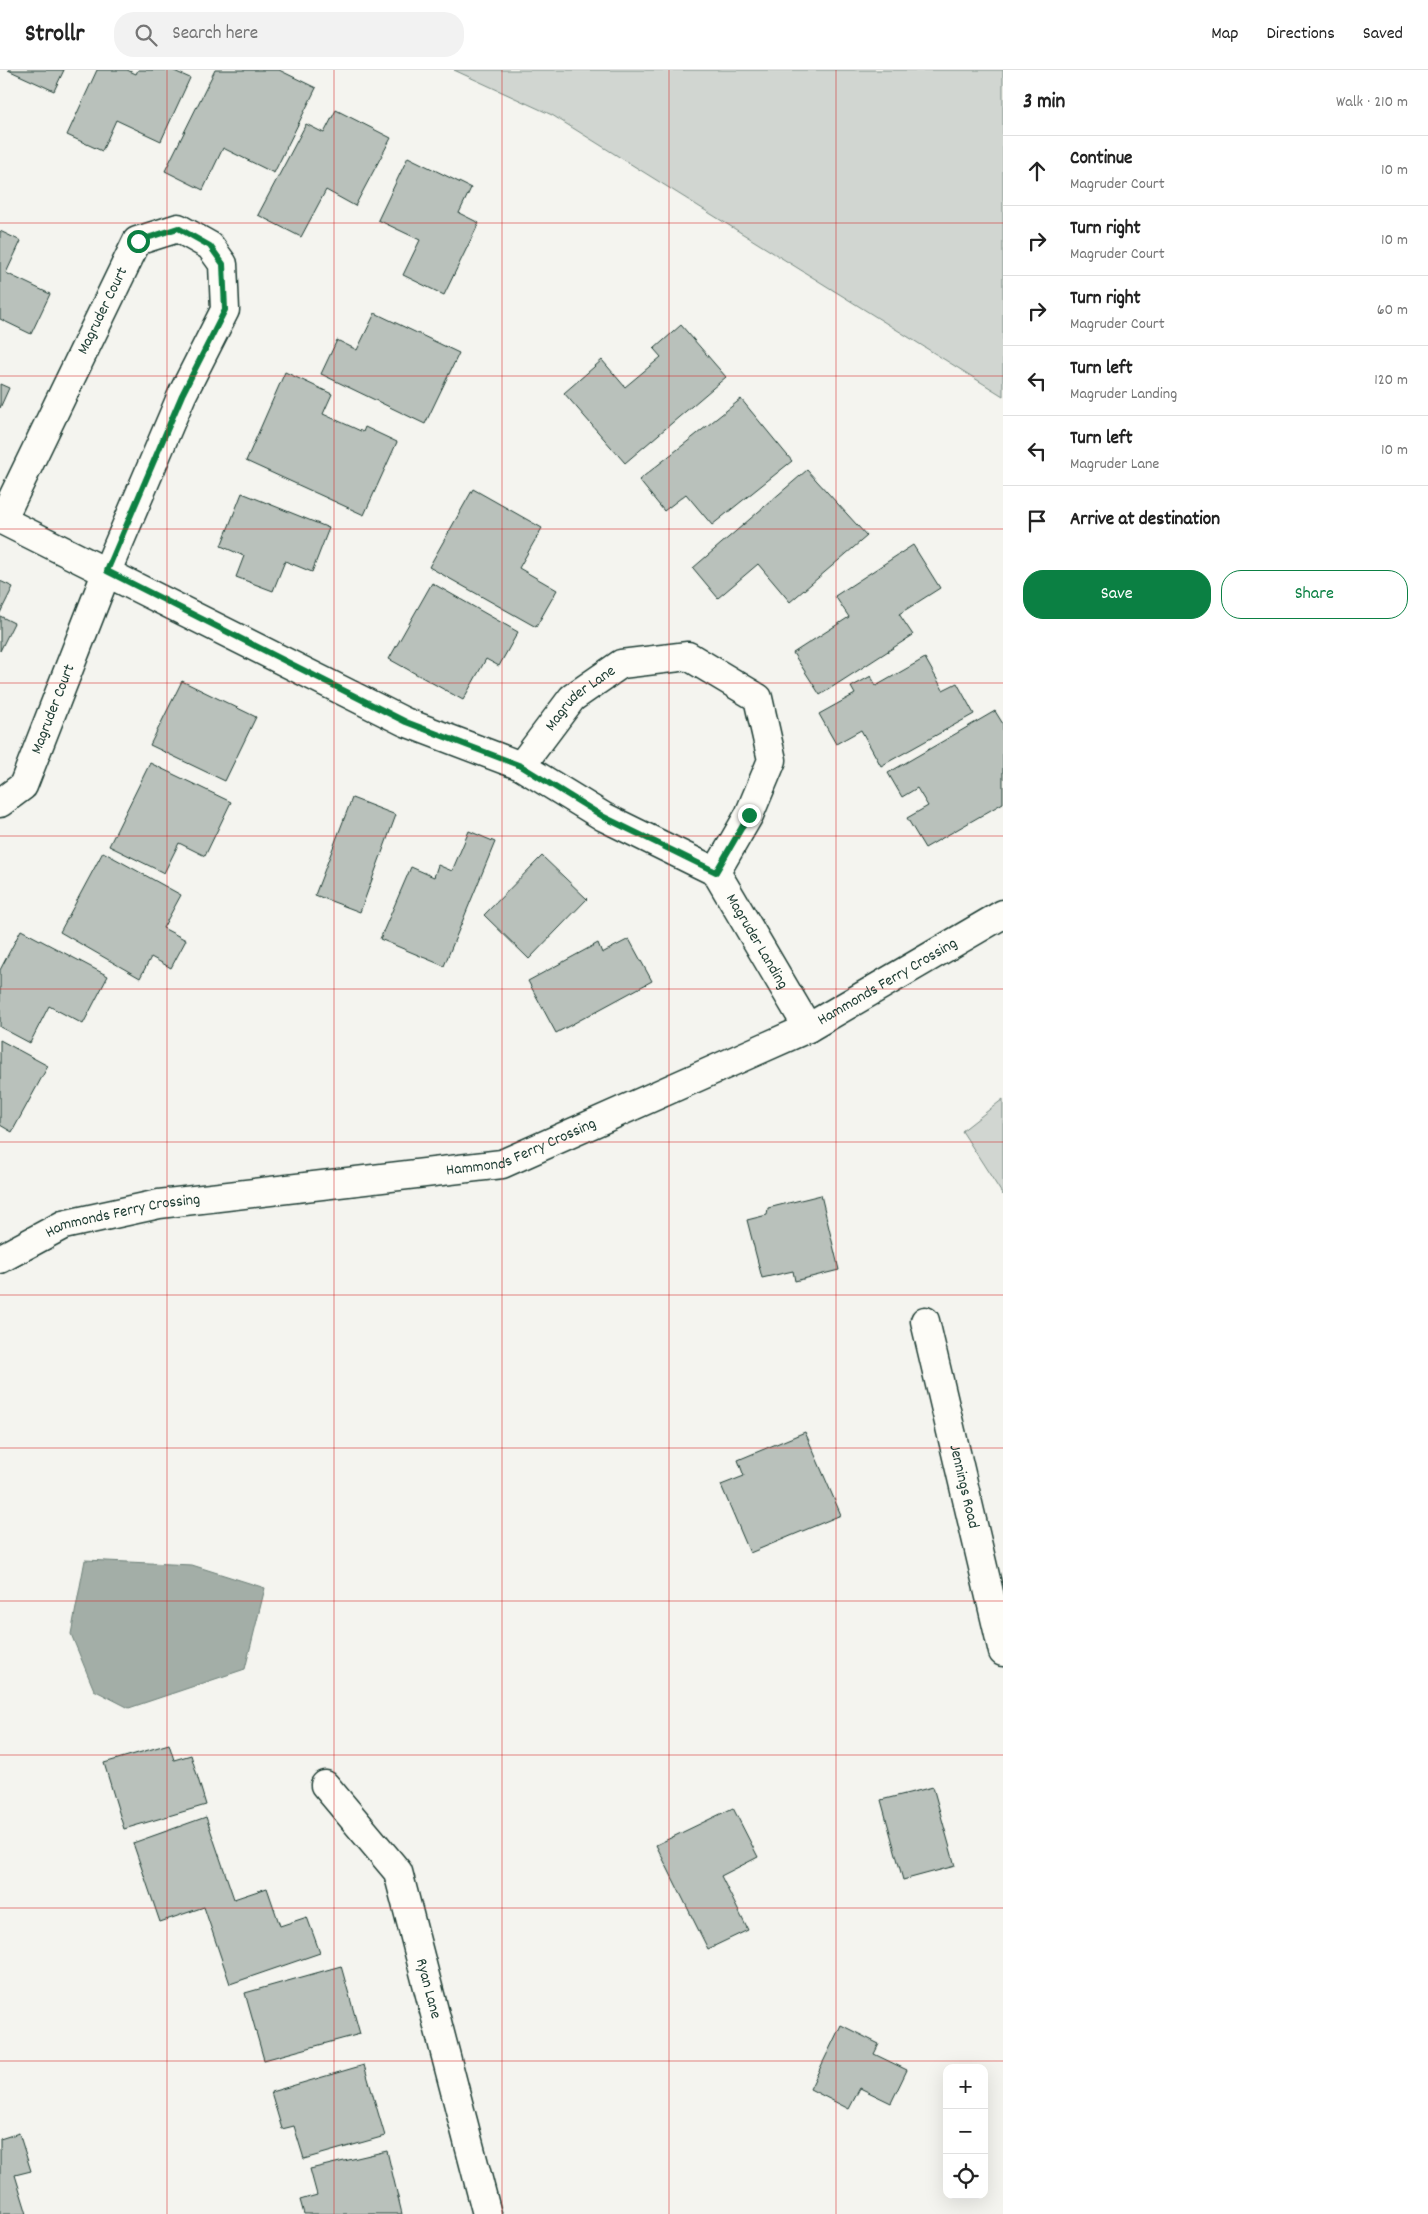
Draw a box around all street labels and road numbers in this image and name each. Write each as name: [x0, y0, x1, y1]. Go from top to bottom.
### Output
street label: Magruder Court: [72, 263, 134, 359]
street label: Magruder Lane: [540, 660, 620, 736]
street label: Magruder Court: [25, 661, 81, 758]
street label: Magruder Landing: [720, 889, 794, 994]
street label: Hammonds Ferry Crossing: [813, 932, 961, 1031]
street label: Hammonds Ferry Crossing: [445, 1112, 600, 1182]
street label: Hammonds Ferry Crossing: [41, 1188, 201, 1244]
street label: Jennings Road: [943, 1442, 985, 1531]
street label: Ryan Lane: [409, 1956, 447, 2021]

